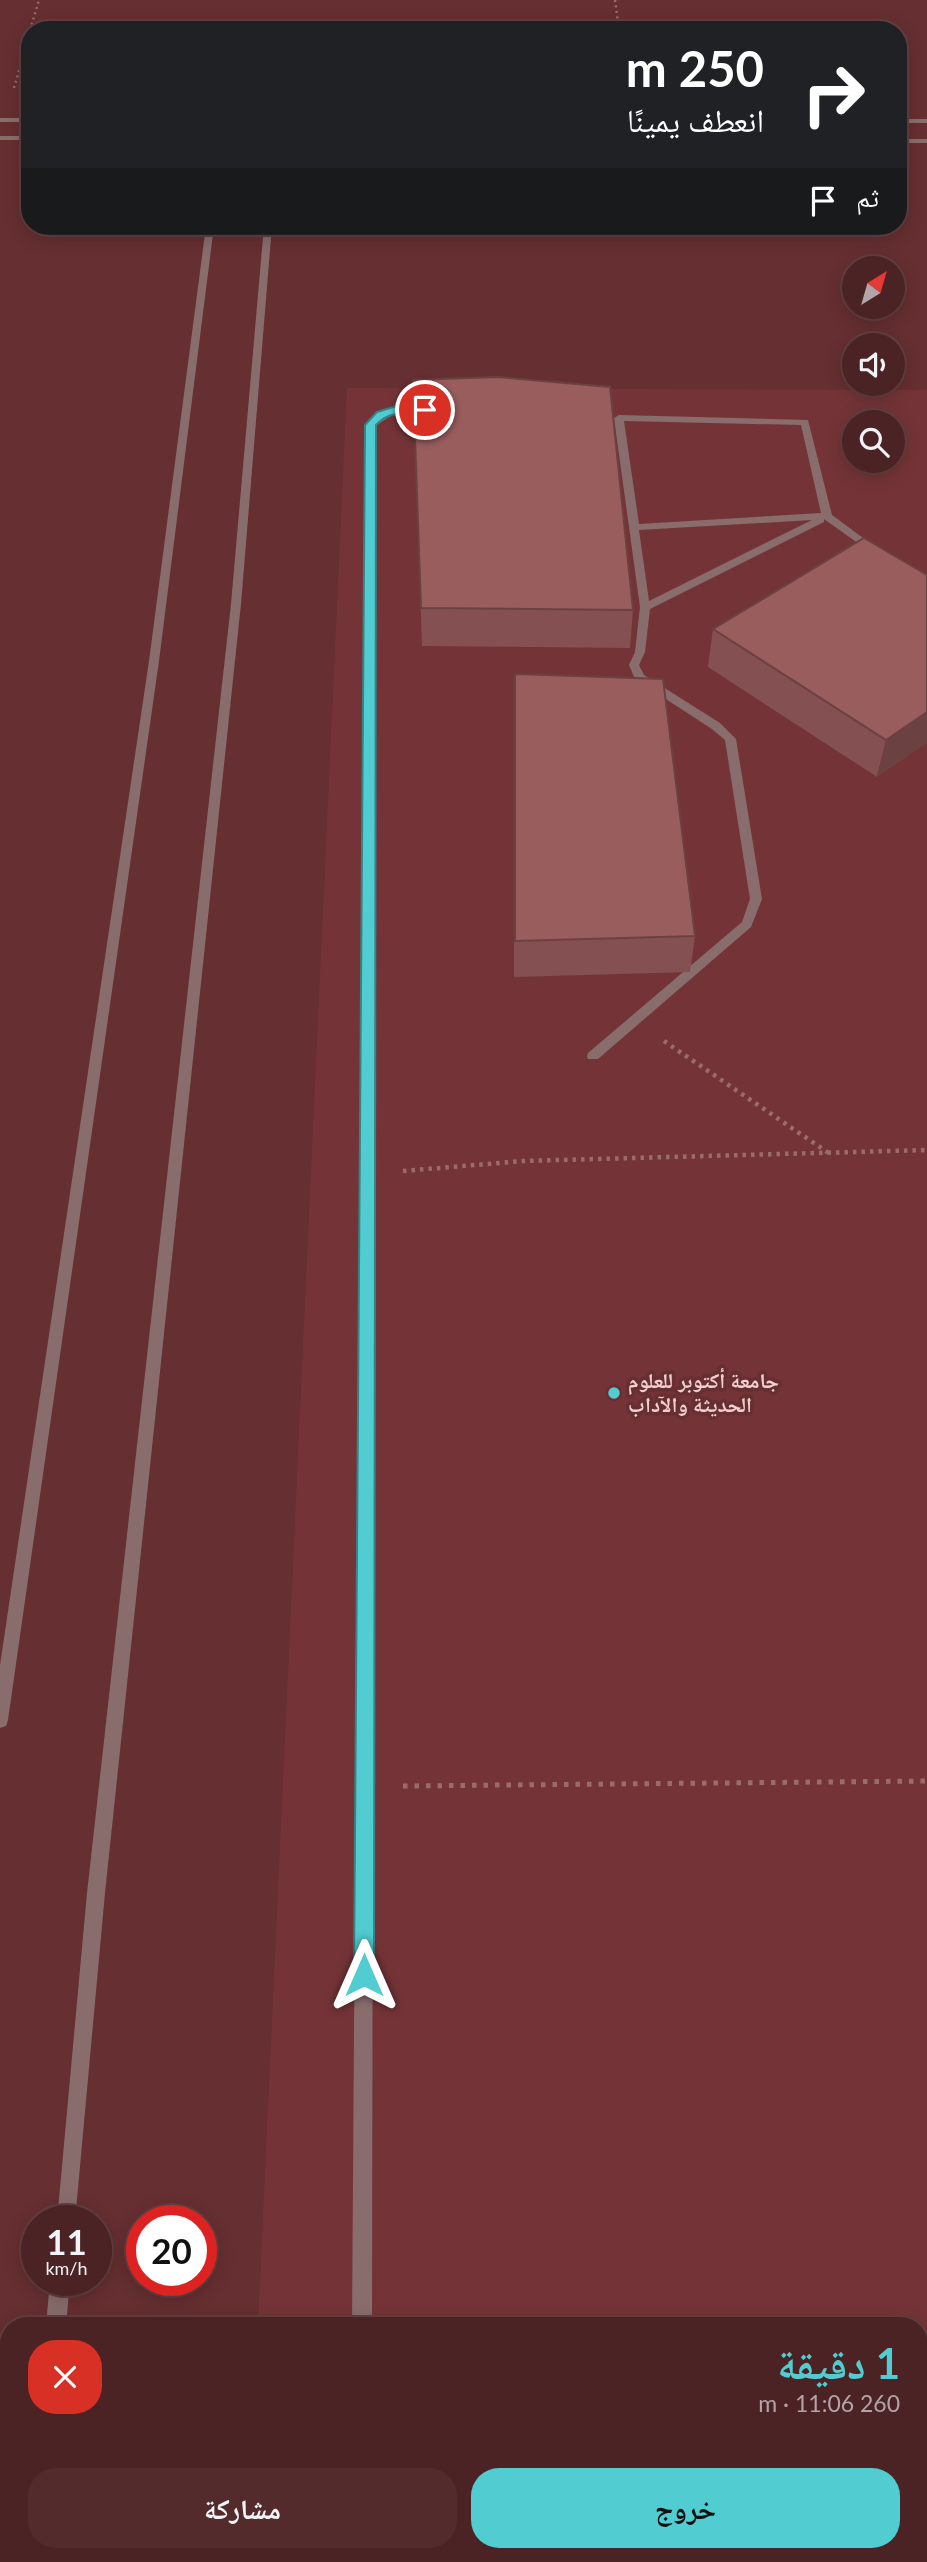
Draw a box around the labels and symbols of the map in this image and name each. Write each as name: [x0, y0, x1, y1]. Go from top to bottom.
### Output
north arrow: [842, 256, 905, 318]
pin: [395, 380, 455, 440]
place label: جامعة أكتوبر للعلوم الحديثة والآداب: [628, 1367, 779, 1417]
marker: جامعة أكتوبر للعلوم الحديثة والآداب: [606, 1385, 622, 1401]
position arrow: [327, 1938, 401, 2012]
speed limit sign: 20: [126, 2205, 217, 2296]

